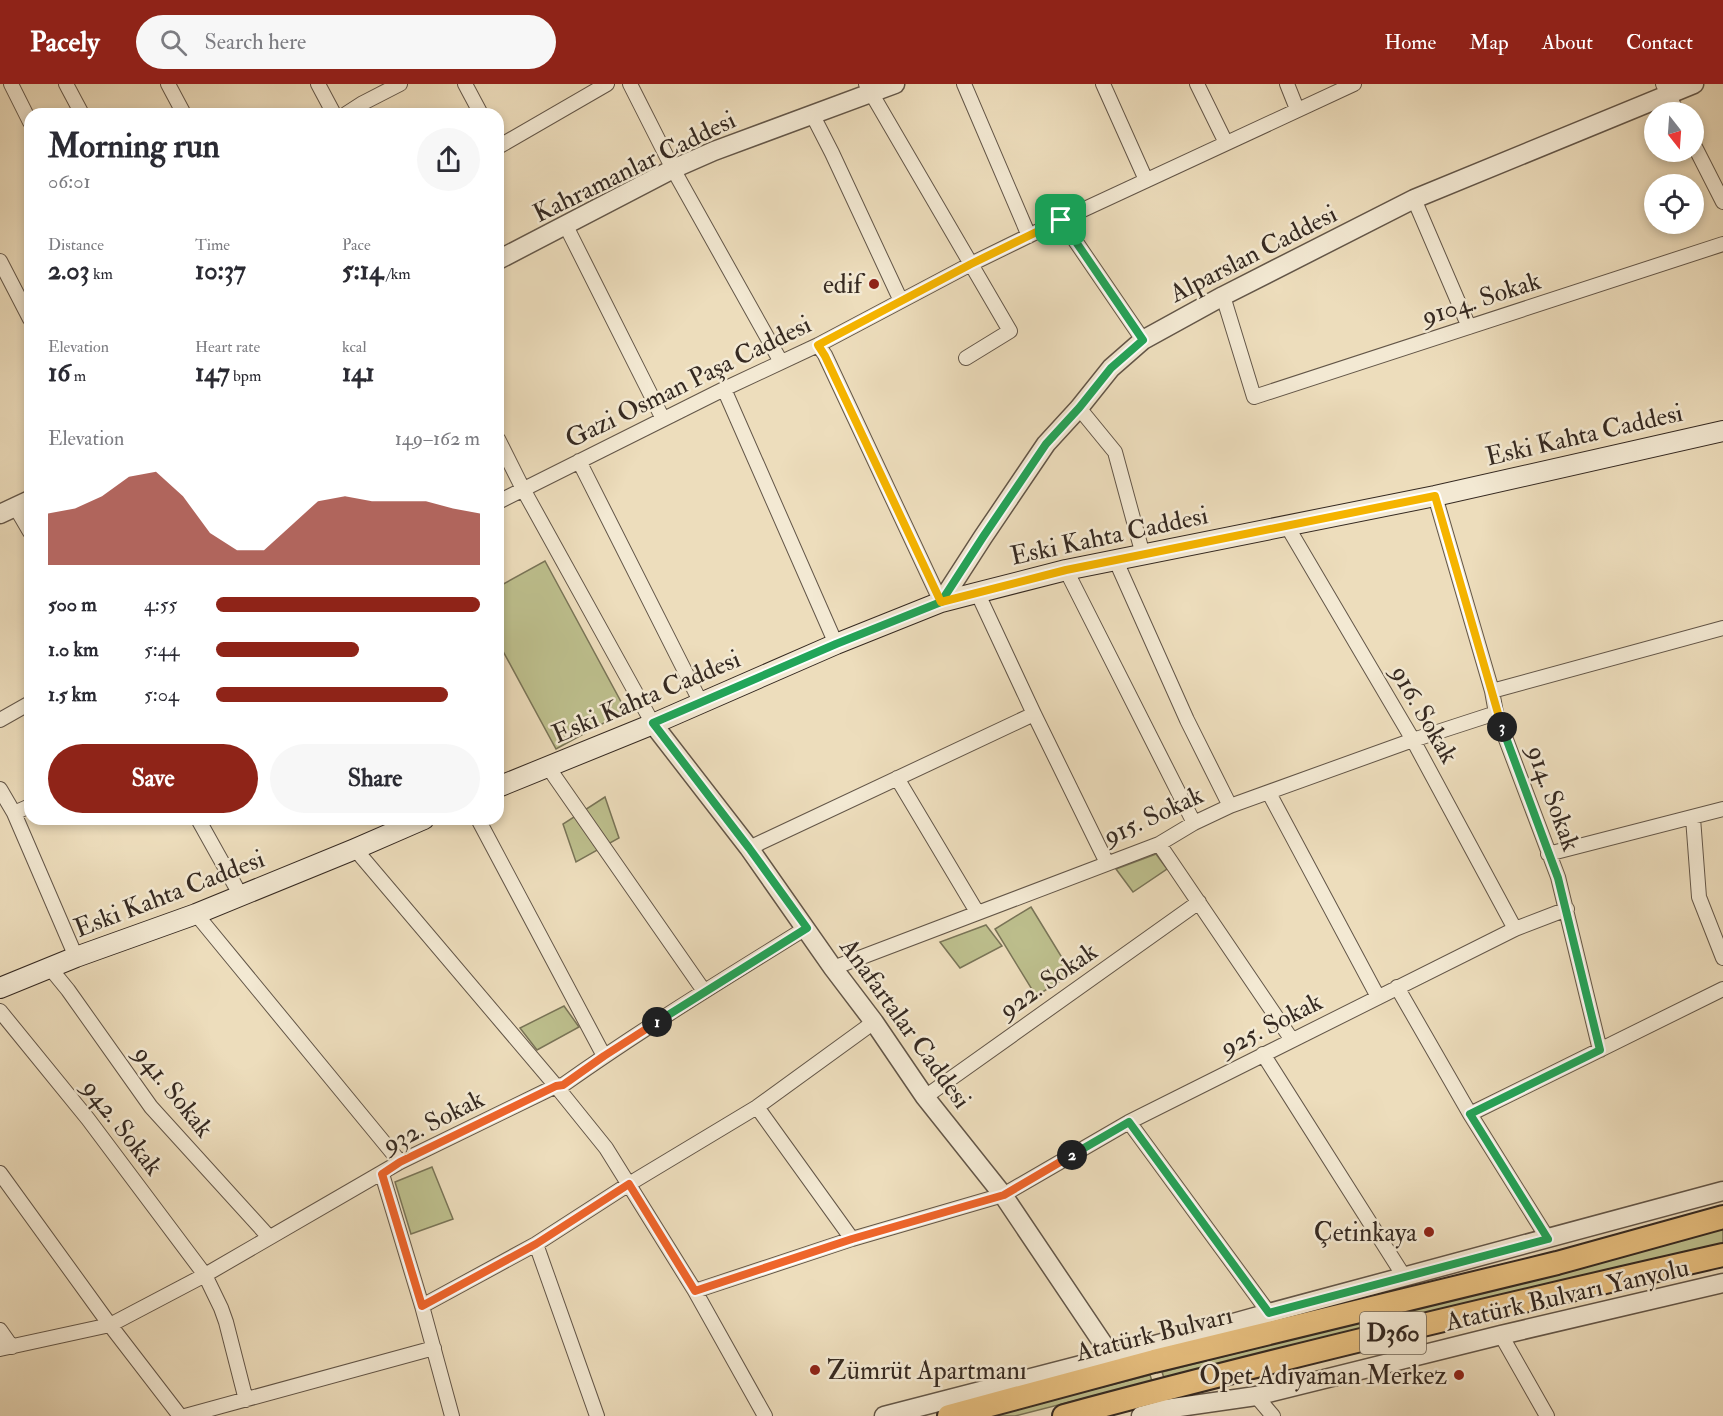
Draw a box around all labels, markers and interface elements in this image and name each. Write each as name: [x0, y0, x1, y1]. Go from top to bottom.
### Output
search box: [136, 15, 556, 69]
text: Pacely: [30, 25, 100, 60]
icon: search: [157, 26, 190, 59]
text: Search here: [205, 28, 306, 56]
text: Home: [1384, 29, 1436, 56]
text: Map: [1469, 29, 1509, 56]
text: About: [1542, 29, 1593, 56]
text: Contact: [1626, 29, 1693, 56]
north arrow: [1644, 102, 1704, 162]
map controls: [1644, 102, 1704, 234]
street label: Kahramanlar Caddesi: [528, 104, 741, 230]
text: Morning run: [48, 126, 220, 167]
button: share: [417, 128, 480, 191]
text: 06:01: [48, 169, 91, 194]
button: locate: [1644, 174, 1704, 234]
pin: [1035, 194, 1086, 245]
street label: Alparslan Caddesi: [1163, 198, 1343, 311]
icon: arrive: [1044, 203, 1077, 236]
text: Distance: [48, 235, 104, 255]
text: Time: [195, 235, 230, 255]
text: Pace: [342, 235, 371, 255]
text: 2.03: [48, 255, 90, 287]
text: 10:37: [195, 255, 246, 287]
text: 5:14: [342, 255, 383, 287]
text: km: [90, 264, 113, 284]
text: /km: [383, 264, 411, 284]
street label: 9104. Sokak: [1416, 265, 1545, 334]
place label: edif: [823, 269, 866, 301]
marker: edif: [867, 277, 881, 291]
street label: Gazi Osman Paşa Caddesi: [560, 308, 817, 455]
text: Elevation: [48, 337, 109, 357]
text: Heart rate: [195, 337, 260, 357]
text: kcal: [342, 337, 367, 357]
text: 16: [48, 357, 70, 389]
text: 147: [195, 357, 230, 389]
text: 141: [342, 357, 375, 389]
text: m: [70, 366, 86, 386]
text: bpm: [230, 366, 261, 386]
street label: Eski Kahta Caddesi: [1483, 397, 1686, 473]
text: Elevation: [48, 426, 124, 451]
text: 149–162 m: [395, 426, 480, 451]
street label: Eski Kahta Caddesi: [1007, 499, 1211, 573]
text: 500 m: [48, 592, 97, 617]
text: 4:55: [144, 592, 177, 617]
text: 1.0 km: [48, 637, 99, 662]
text: 5:44: [144, 637, 179, 662]
street label: Eski Kahta Caddesi: [547, 643, 745, 751]
street label: 916. Sokak: [1382, 658, 1465, 770]
text: 1.5 km: [48, 682, 97, 707]
text: 5:04: [144, 682, 179, 707]
pin: 3: [1487, 712, 1517, 742]
text: 3: [1499, 717, 1505, 737]
street label: 914. Sokak: [1519, 739, 1587, 856]
button: Save: [48, 744, 258, 813]
button: Share: [270, 744, 480, 813]
street label: 915. Sokak: [1097, 779, 1209, 854]
street label: Eski Kahta Caddesi: [70, 843, 269, 945]
street label: Anafartalar Caddesi: [832, 931, 978, 1115]
street label: 922. Sokak: [992, 935, 1104, 1027]
street label: 925. Sokak: [1213, 985, 1328, 1065]
pin: 1: [642, 1007, 672, 1037]
text: 1: [654, 1012, 660, 1032]
street label: 941. Sokak: [125, 1038, 220, 1145]
street label: 942. Sokak: [74, 1072, 170, 1183]
street label: 932. Sokak: [376, 1083, 490, 1162]
pin: 2: [1057, 1140, 1087, 1170]
text: 2: [1068, 1145, 1076, 1165]
place label: Çetinkaya: [1314, 1217, 1417, 1249]
marker: Çetinkaya: [1422, 1225, 1436, 1239]
street label: Atatürk Bulvarı Yanyolu: [1441, 1251, 1692, 1339]
street label: Atatürk Bulvarı: [1072, 1299, 1236, 1369]
road number: D360: [1360, 1312, 1426, 1354]
place label: Zümrüt Apartmanı: [827, 1355, 1027, 1388]
place label: Opet Adıyaman Merkez: [1199, 1360, 1447, 1393]
marker: Zümrüt Apartmanı: [808, 1363, 822, 1377]
marker: Opet Adıyaman Merkez: [1452, 1368, 1466, 1382]

